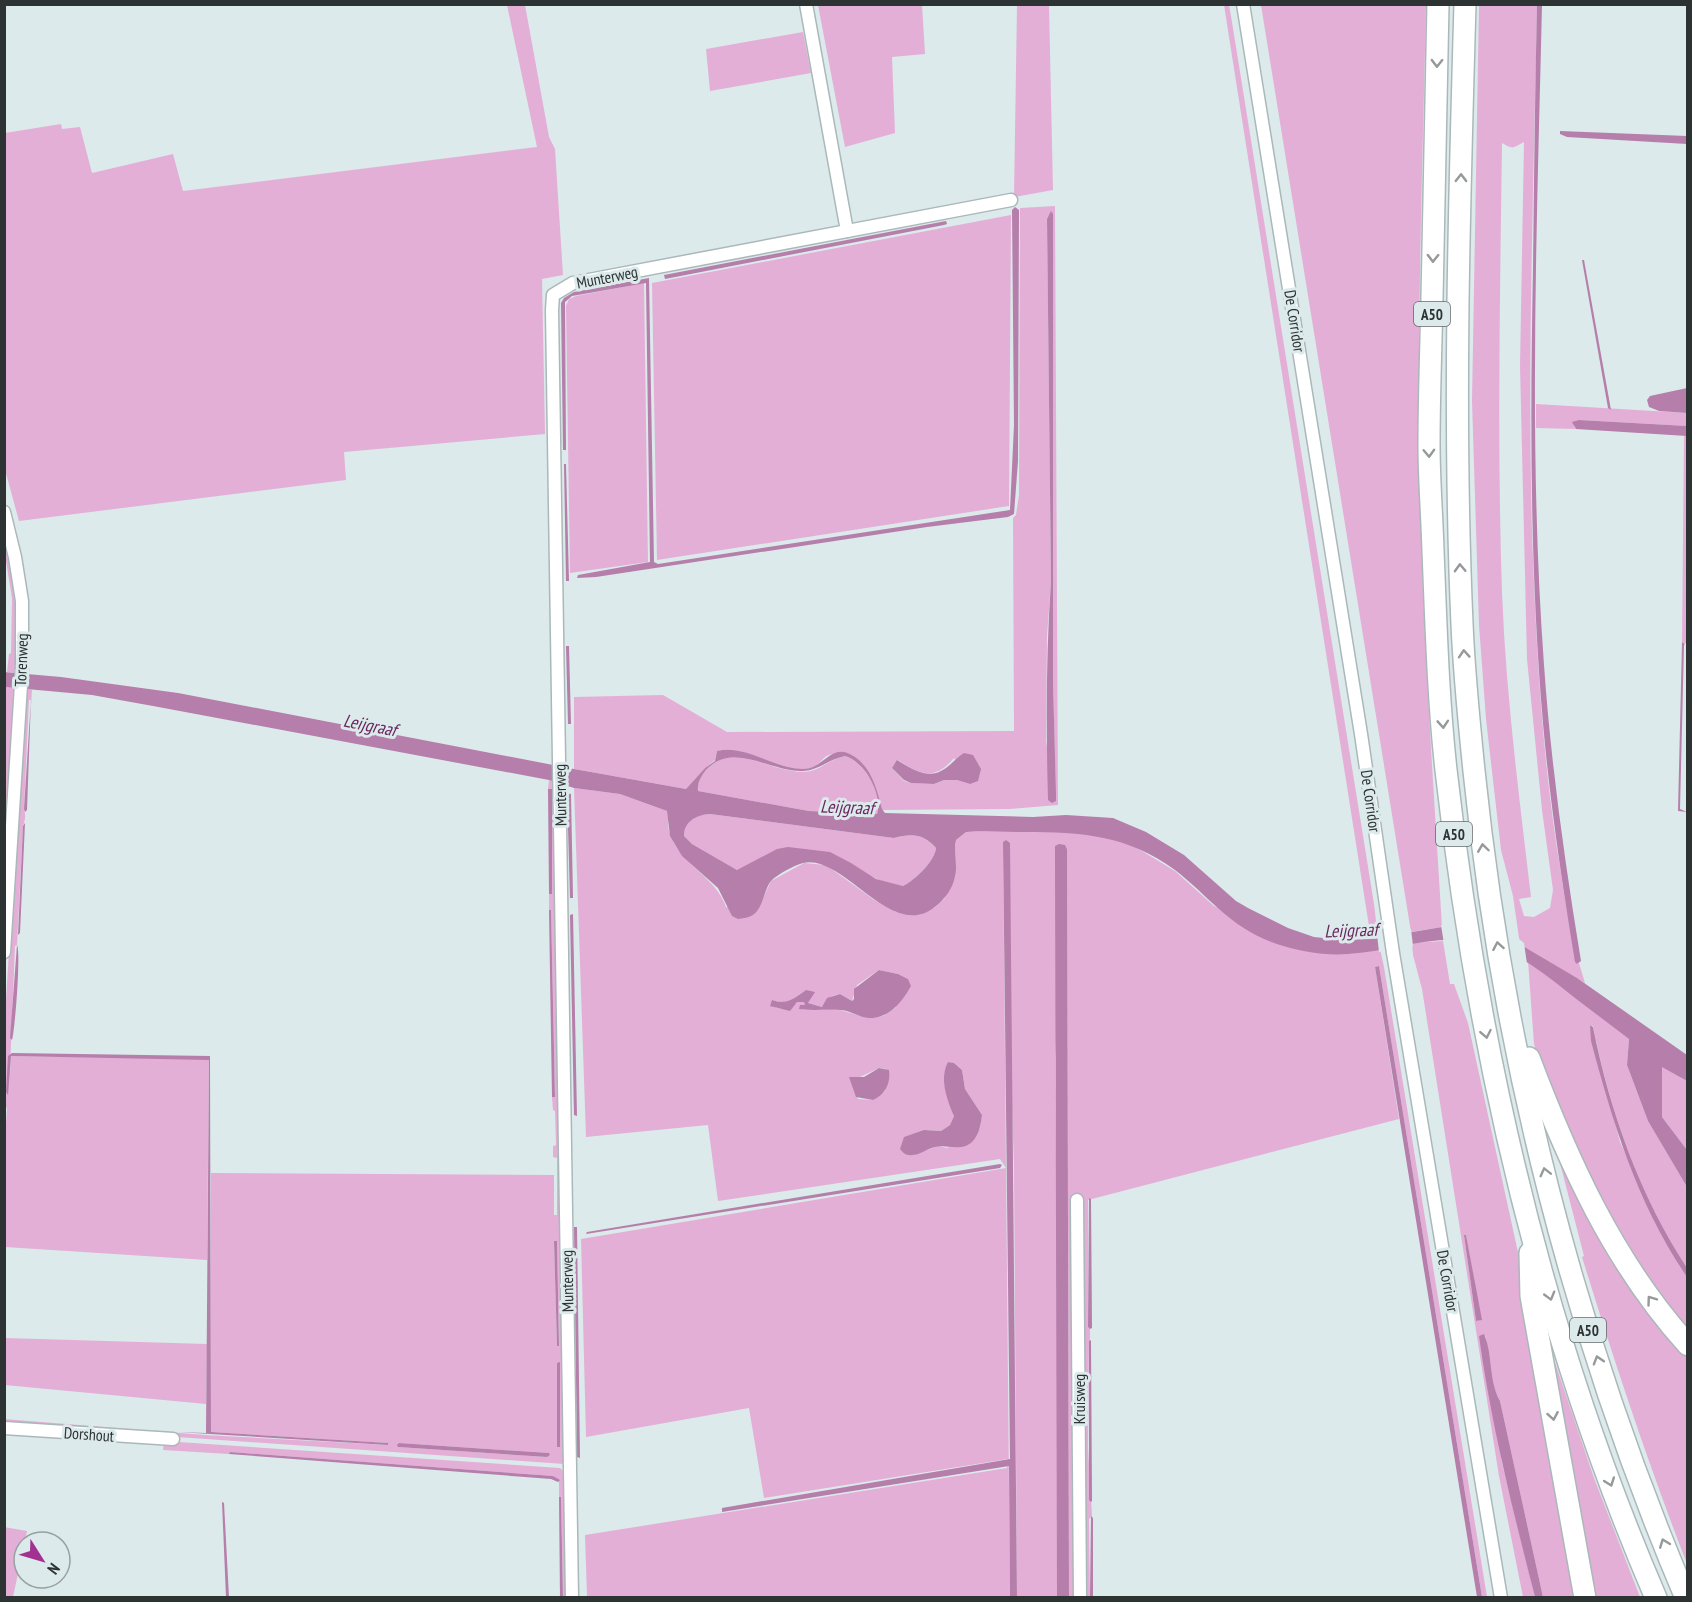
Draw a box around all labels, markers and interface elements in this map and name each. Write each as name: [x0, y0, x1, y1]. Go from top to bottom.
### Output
one-way arrow: [1431, 58, 1443, 67]
one-way arrow: [1454, 173, 1467, 182]
one-way arrow: [1427, 253, 1439, 262]
street label: Munterweg: [575, 261, 639, 293]
street label: De Corridor: [1280, 288, 1310, 354]
road number: A50: [1414, 302, 1450, 326]
one-way arrow: [1423, 448, 1436, 457]
one-way arrow: [1454, 564, 1467, 573]
street label: Torenweg: [10, 633, 32, 687]
one-way arrow: [1458, 650, 1471, 659]
water label: Leijgraaf: [341, 709, 403, 742]
one-way arrow: [1436, 719, 1449, 728]
street label: Munterweg: [549, 764, 571, 826]
street label: De Corridor: [1357, 769, 1385, 834]
water label: Leijgraaf: [820, 795, 879, 820]
road number: A50: [1436, 822, 1472, 846]
one-way arrow: [1478, 844, 1490, 853]
water label: Leijgraaf: [1324, 917, 1383, 942]
one-way arrow: [1492, 941, 1504, 950]
one-way arrow: [1479, 1029, 1492, 1039]
one-way arrow: [1539, 1167, 1552, 1177]
street label: De Corridor: [1433, 1248, 1463, 1314]
street label: Munterweg: [556, 1250, 578, 1312]
one-way arrow: [1543, 1290, 1555, 1301]
one-way arrow: [1647, 1295, 1658, 1306]
road number: A50: [1570, 1318, 1606, 1342]
one-way arrow: [1593, 1355, 1605, 1366]
street label: Kruisweg: [1069, 1374, 1089, 1424]
one-way arrow: [1546, 1411, 1558, 1421]
street label: Dorshout: [63, 1422, 115, 1446]
one-way arrow: [1603, 1476, 1616, 1486]
north arrow: [12, 1530, 72, 1590]
one-way arrow: [1659, 1538, 1671, 1549]
text: N: [43, 1560, 65, 1578]

